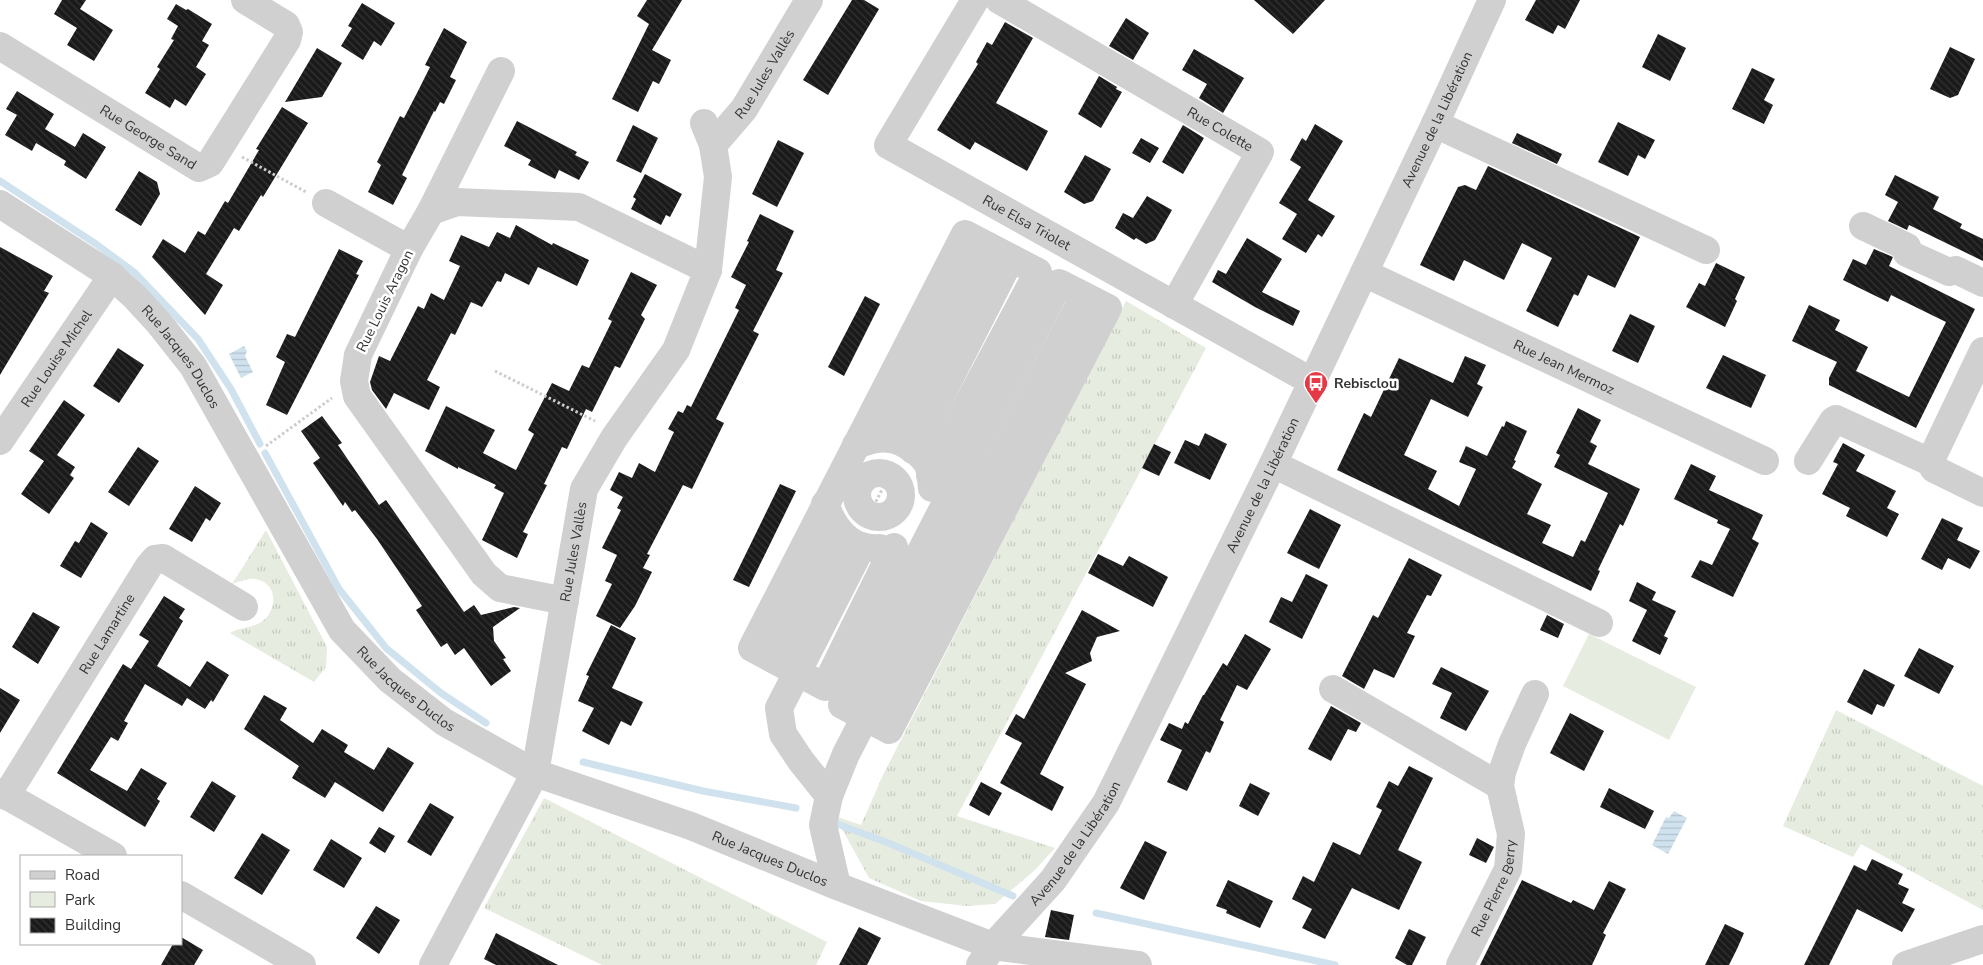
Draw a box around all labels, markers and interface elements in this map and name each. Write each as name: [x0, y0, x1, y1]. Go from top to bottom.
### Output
street label: Rue Jules Vallès: [730, 26, 799, 123]
street label: Avenue de la Libération: [1397, 48, 1477, 191]
street label: Rue George Sand: [96, 100, 200, 174]
street label: Rue Colette: [1184, 102, 1257, 156]
street label: Rue Elsa Triolet: [979, 190, 1074, 255]
street label: Rue Louis Aragon: [352, 247, 418, 355]
street label: Rue Jacques Duclos: [137, 301, 225, 412]
street label: Rue Louise Michel: [16, 305, 96, 411]
street label: Rue Jean Mermoz: [1510, 335, 1618, 399]
bus stop icon: Rebisclou: [1303, 370, 1329, 404]
place label: Rebisclou: [1334, 374, 1397, 393]
street label: Avenue de la Libération: [1221, 414, 1303, 556]
street label: Rue Jules Vallès: [555, 500, 591, 603]
street label: Rue Lamartine: [75, 590, 139, 678]
street label: Rue Jacques Duclos: [353, 642, 459, 736]
street label: Avenue de la Libération: [1025, 778, 1125, 910]
street label: Rue Jacques Duclos: [709, 826, 831, 891]
street label: Rue Pierre Berry: [1466, 838, 1520, 939]
legend: [20, 855, 182, 945]
text: Road: [65, 865, 100, 885]
text: Park: [65, 890, 95, 910]
text: Building: [65, 915, 121, 935]

